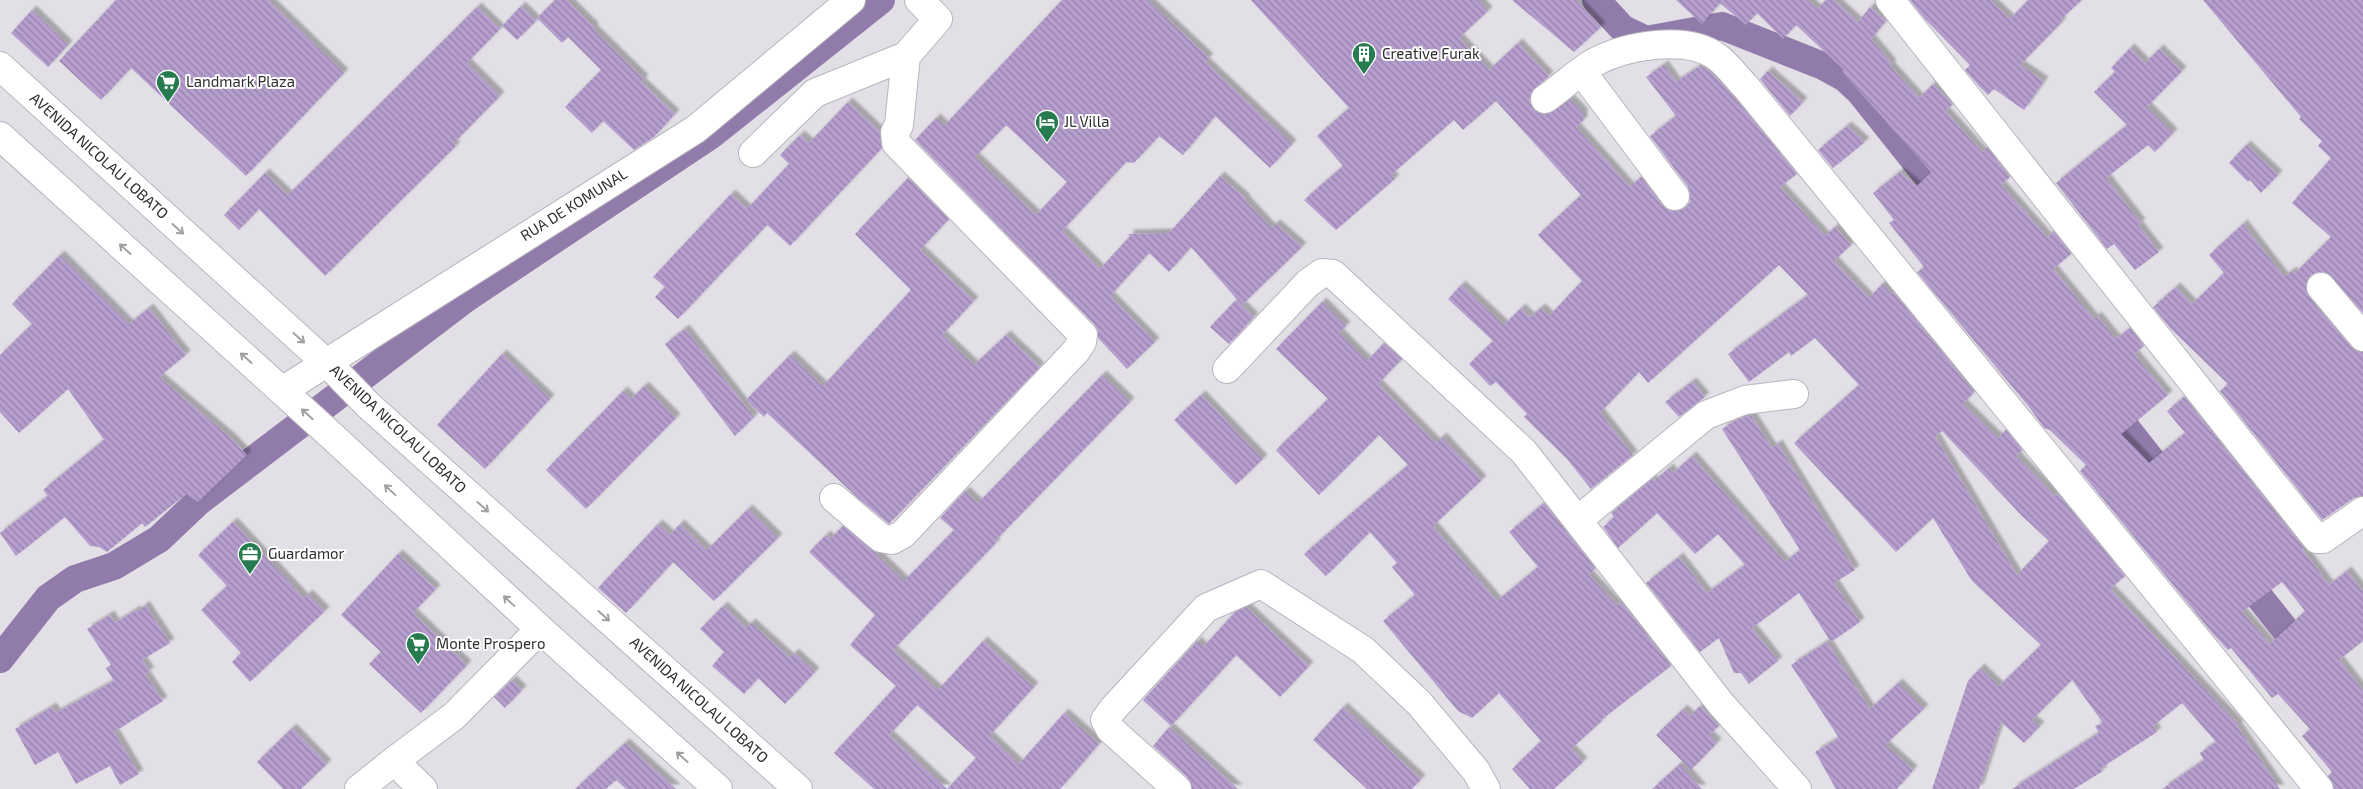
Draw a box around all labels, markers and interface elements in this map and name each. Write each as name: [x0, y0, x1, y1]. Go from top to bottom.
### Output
building icon: Creative Furak: [1351, 41, 1377, 75]
place label: Creative Furak: [1382, 44, 1480, 62]
supermarket icon: Landmark Plaza: [155, 69, 181, 103]
place label: Landmark Plaza: [186, 72, 295, 90]
street label: AVENIDA NICOLAU LOBATO: [27, 88, 173, 222]
hotel icon: JL Villa: [1034, 109, 1060, 143]
place label: JL Villa: [1064, 112, 1109, 130]
street label: RUA DE KOMUNAL: [517, 164, 630, 244]
one-way arrow: [172, 223, 185, 235]
one-way arrow: [119, 243, 132, 255]
one-way arrow: [292, 332, 305, 344]
one-way arrow: [239, 352, 252, 364]
street label: AVENIDA NICOLAU LOBATO: [327, 360, 471, 496]
one-way arrow: [301, 408, 314, 419]
one-way arrow: [384, 484, 397, 496]
one-way arrow: [477, 501, 490, 513]
office icon: Guardamor: [237, 541, 263, 575]
place label: Guardamor: [268, 544, 345, 562]
one-way arrow: [503, 595, 516, 607]
one-way arrow: [598, 610, 611, 621]
supermarket icon: Monte Prospero: [405, 631, 431, 665]
street label: AVENIDA NICOLAU LOBATO: [627, 632, 773, 766]
place label: Monte Prospero: [436, 634, 545, 652]
one-way arrow: [676, 751, 689, 762]

